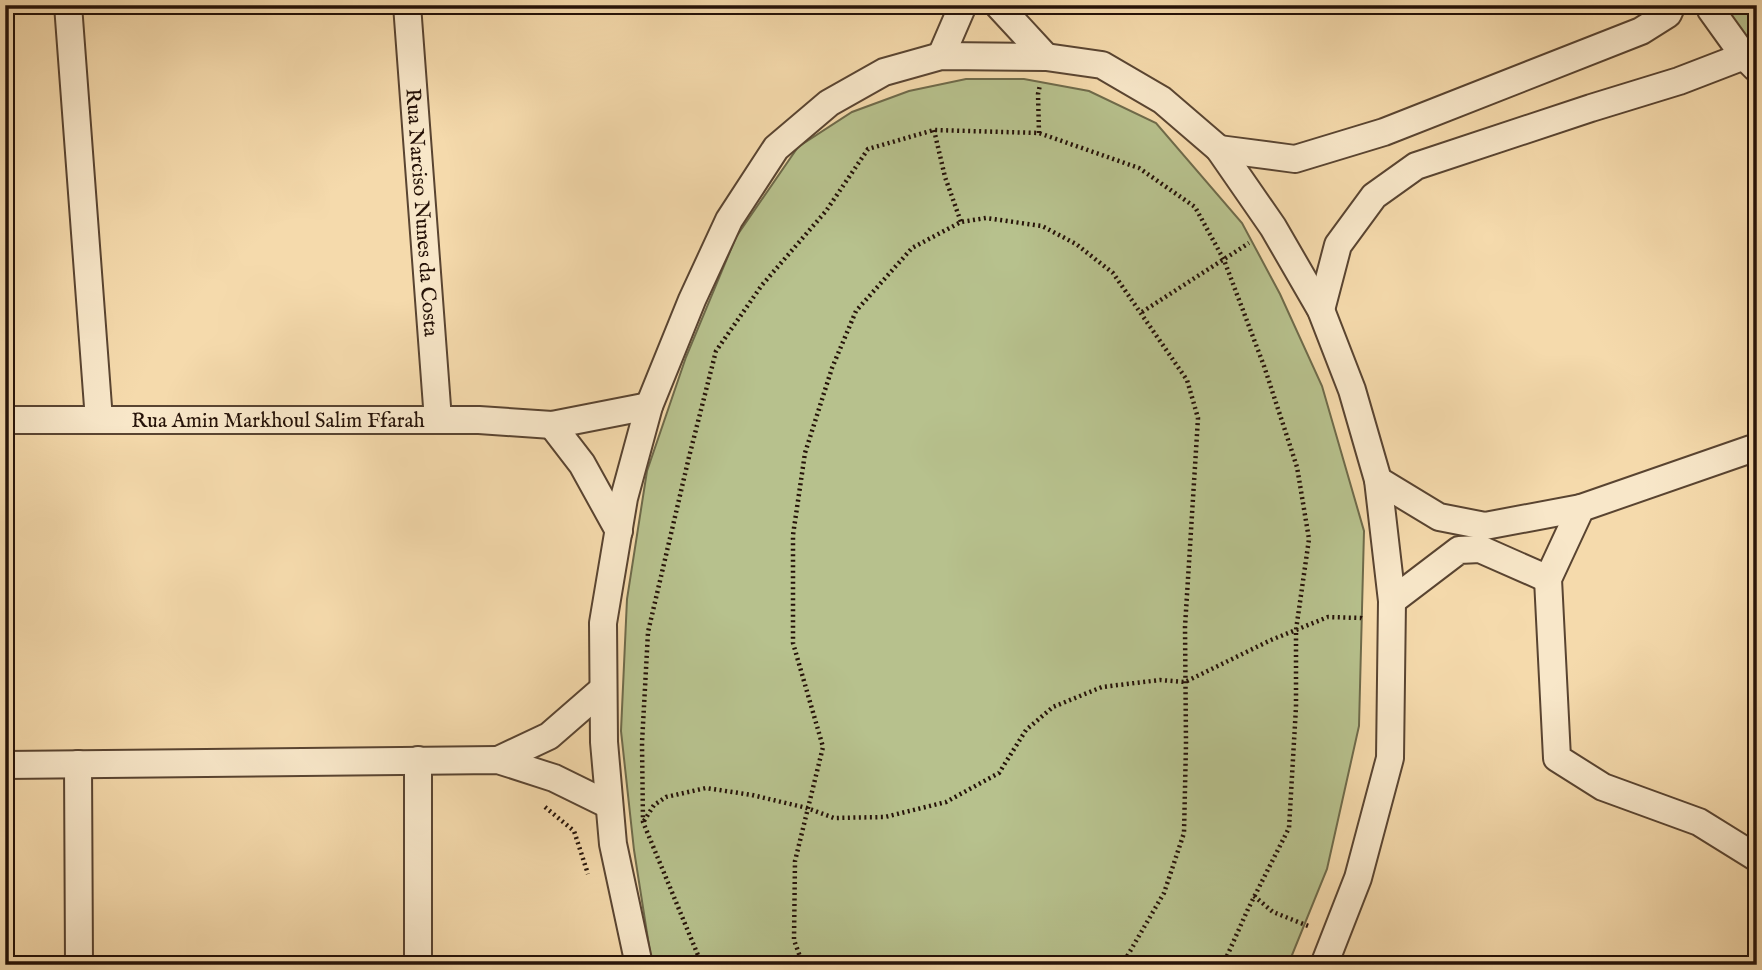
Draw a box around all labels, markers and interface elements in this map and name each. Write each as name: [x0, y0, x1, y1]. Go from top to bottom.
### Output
street label: Rua Narciso Nunes da Costa: [398, 87, 444, 339]
street label: Rua Amin Markhoul Salim Ffarah: [131, 408, 425, 435]

